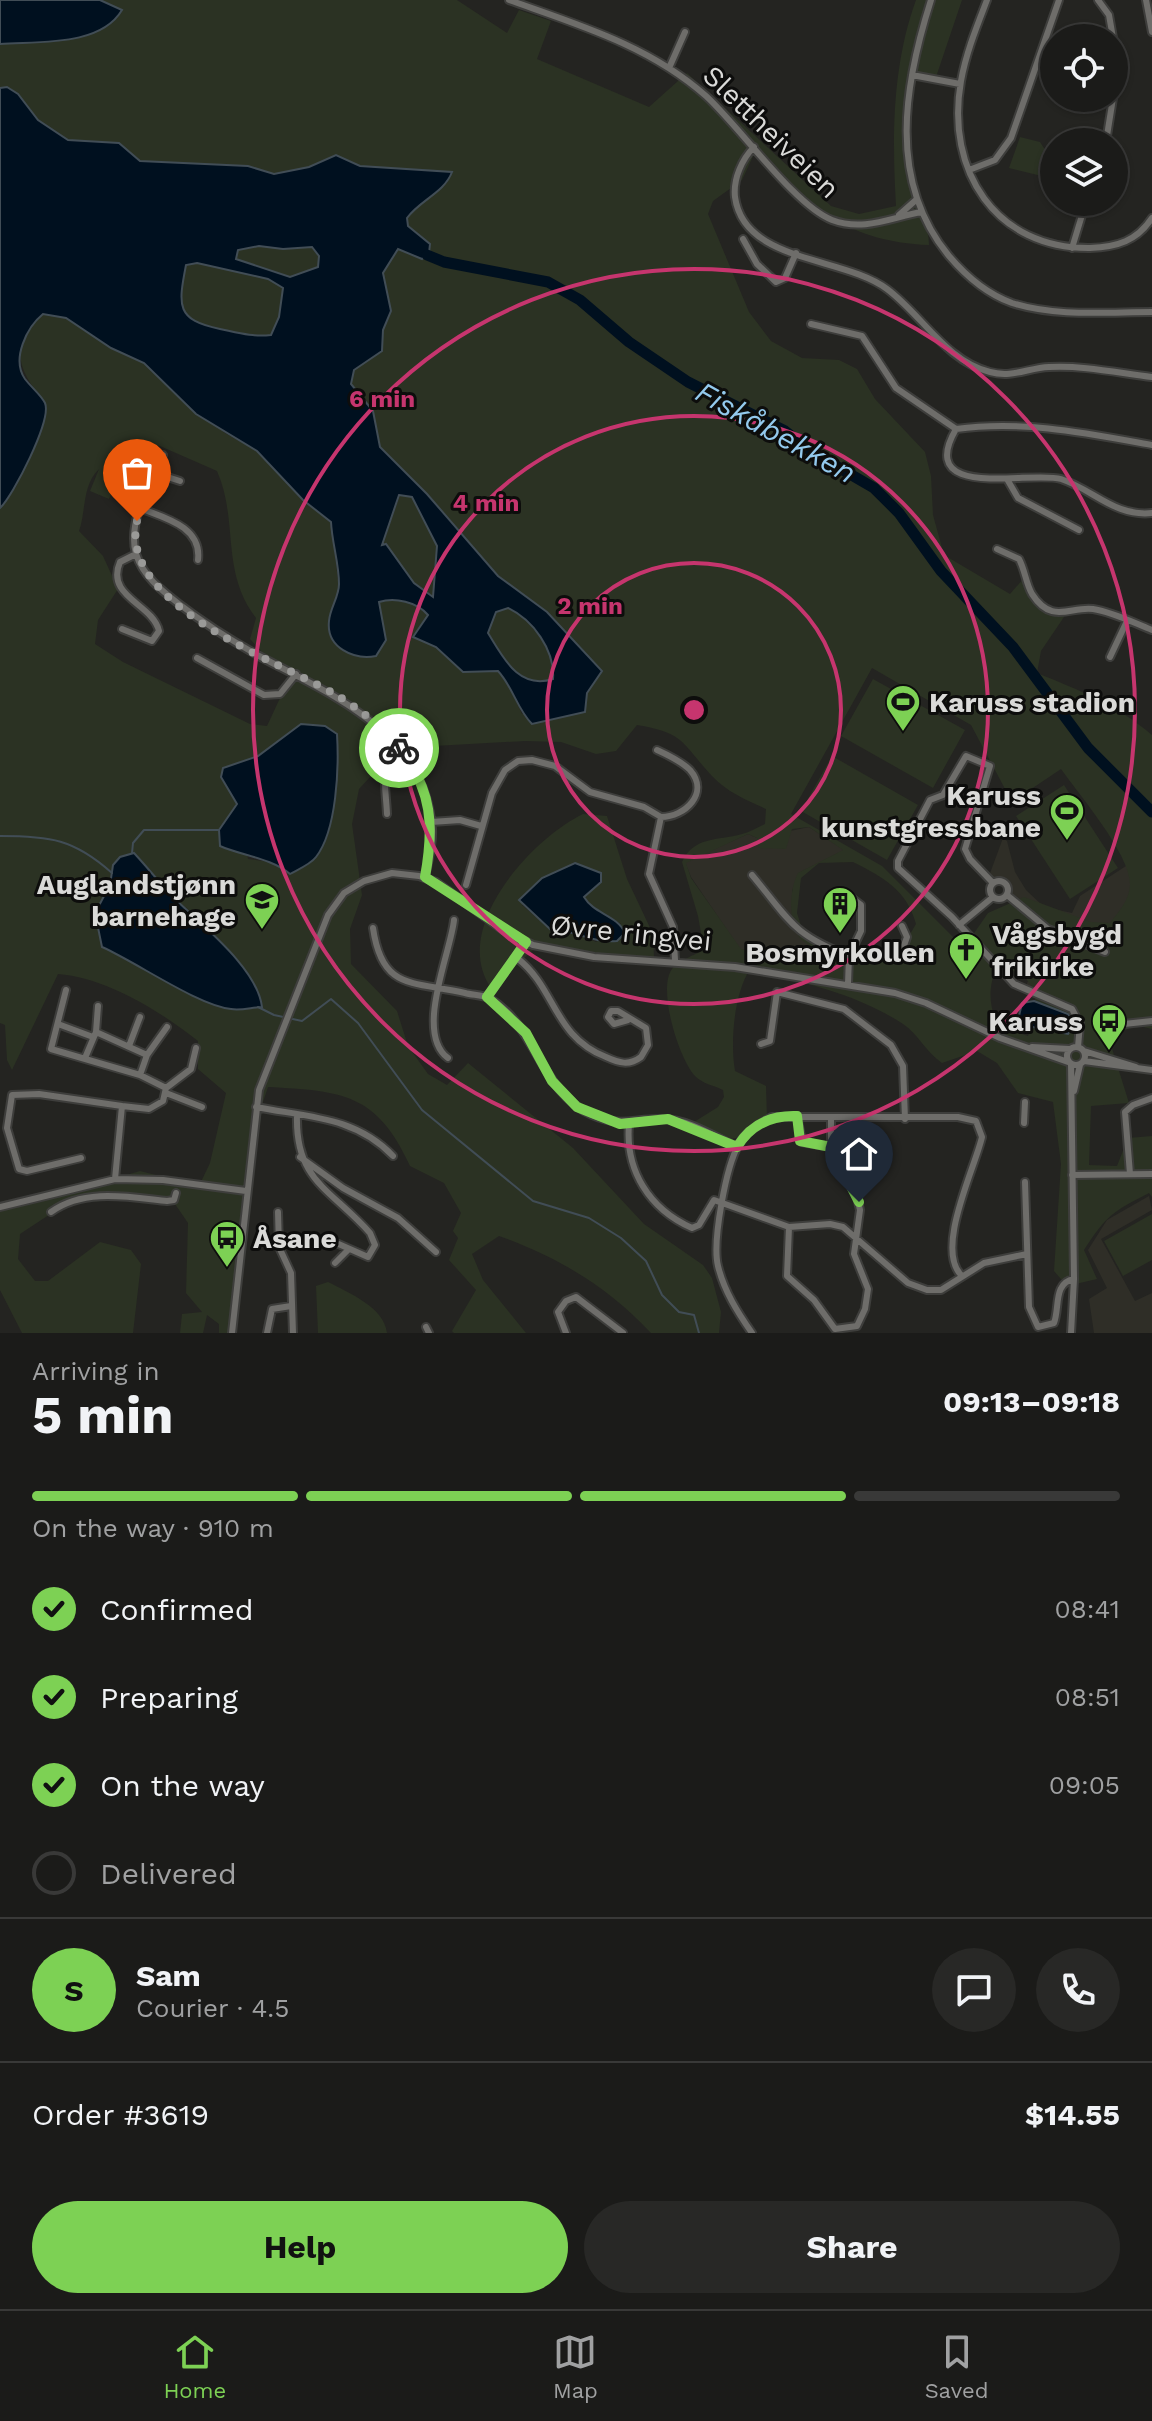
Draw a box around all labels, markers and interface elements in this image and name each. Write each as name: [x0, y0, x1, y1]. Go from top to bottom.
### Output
map controls: [1040, 24, 1128, 216]
button: locate: [1040, 24, 1128, 112]
street label: Slettheiveien: [696, 59, 846, 205]
button: layers: [1040, 128, 1128, 216]
water label: Fiskåbekken: [690, 374, 862, 490]
text: 6 min: [349, 385, 415, 413]
pin: [103, 439, 171, 521]
icon: bag: [115, 451, 159, 495]
text: 4 min: [453, 489, 519, 517]
text: 2 min: [557, 592, 623, 620]
sports icon: Karuss stadion: [884, 683, 922, 733]
place label: Karuss stadion: [929, 686, 1135, 719]
centre of rings: [680, 696, 708, 724]
courier: [359, 708, 439, 788]
icon: bike: [377, 726, 421, 770]
place label: Karuss kunstgressbane: [821, 779, 1041, 844]
sports icon: Karuss kunstgressbane: [1048, 792, 1086, 842]
place label: Auglandstjønn barnehage: [37, 868, 236, 933]
school or university icon: Auglandstjønn barnehage: [243, 881, 281, 931]
building icon: Bosmyrkollen: [821, 885, 859, 935]
street label: Øvre ringvei: [549, 908, 713, 958]
place label: Vågsbygd frikirke: [992, 918, 1122, 983]
church icon: Vågsbygd frikirke: [947, 931, 985, 981]
place label: Bosmyrkollen: [745, 936, 935, 969]
bus stop icon: Karuss: [1090, 1002, 1128, 1052]
place label: Karuss: [988, 1005, 1083, 1038]
pin: [825, 1120, 893, 1202]
icon: home: [837, 1132, 881, 1176]
bus stop icon: Åsane: [208, 1219, 246, 1269]
place label: Åsane: [253, 1222, 337, 1255]
text: Arriving in: [32, 1356, 160, 1386]
text: 09:13–09:18: [943, 1384, 1120, 1419]
text: 5 min: [32, 1385, 174, 1446]
text: On the way · 910 m: [32, 1513, 274, 1543]
icon: check: [32, 1587, 76, 1631]
text: Confirmed: [100, 1592, 254, 1627]
text: 08:41: [1055, 1594, 1120, 1624]
icon: check: [32, 1675, 76, 1719]
text: Preparing: [100, 1680, 238, 1715]
text: 08:51: [1055, 1682, 1120, 1712]
icon: check: [32, 1763, 76, 1807]
text: On the way: [100, 1768, 265, 1803]
text: 09:05: [1049, 1770, 1120, 1800]
text: Delivered: [100, 1856, 237, 1891]
button: chat: [932, 1948, 1016, 2032]
button: phone: [1036, 1948, 1120, 2032]
text: Sam: [136, 1958, 201, 1993]
text: S: [64, 1973, 84, 2008]
text: Courier · 4.5: [136, 1993, 289, 2023]
text: Order #3619: [32, 2097, 209, 2132]
text: $14.55: [1025, 2097, 1120, 2132]
button: Help: [32, 2201, 568, 2293]
button: Share: [584, 2201, 1120, 2293]
tab: Home: [163, 2330, 226, 2403]
tab: Map: [553, 2330, 598, 2403]
tab: Saved: [925, 2330, 989, 2403]

